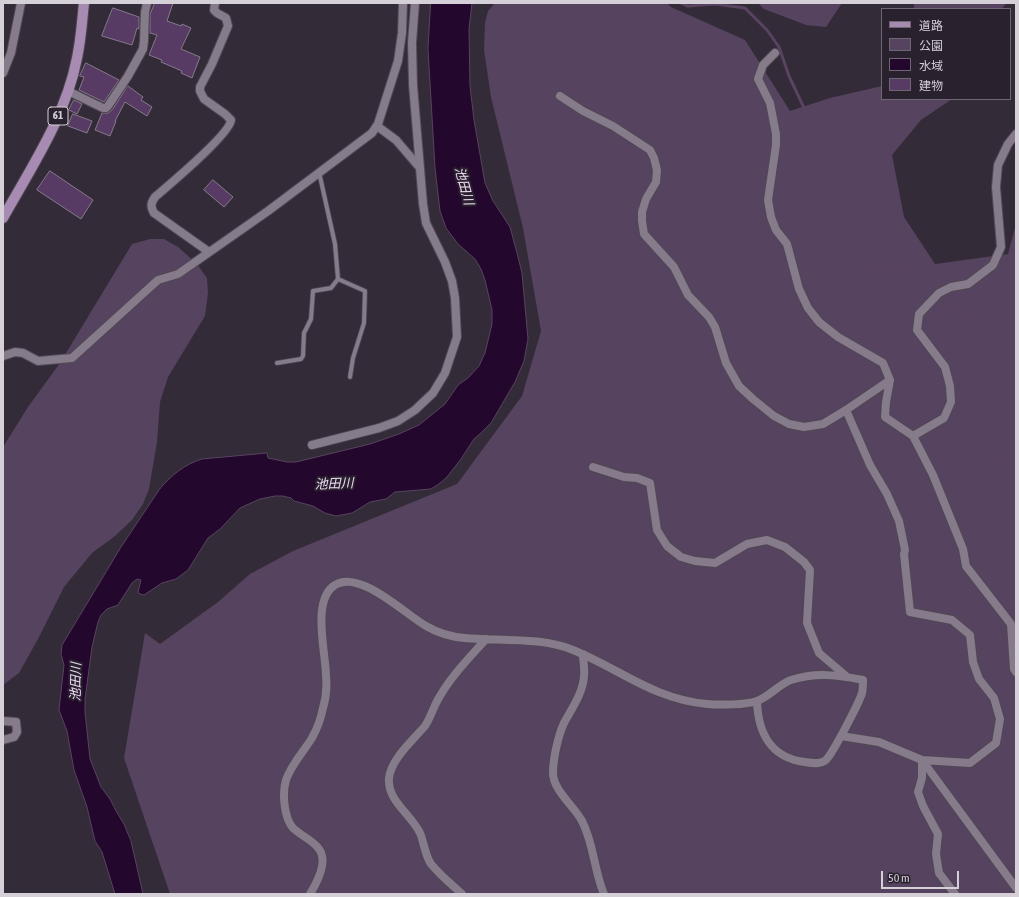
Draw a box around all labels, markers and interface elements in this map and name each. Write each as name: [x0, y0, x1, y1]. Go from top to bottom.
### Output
legend: [881, 8, 1011, 100]
text: 道路: [919, 19, 943, 33]
text: 公園: [919, 39, 943, 53]
text: 水域: [919, 59, 943, 73]
text: 建物: [919, 79, 943, 93]
road number: 61: [48, 107, 68, 125]
water label: 池田川: [451, 165, 477, 207]
water label: 池田川: [314, 476, 354, 492]
water label: 池田川: [68, 662, 84, 702]
scale bar: [883, 863, 961, 889]
text: 50 m: [888, 871, 910, 885]

